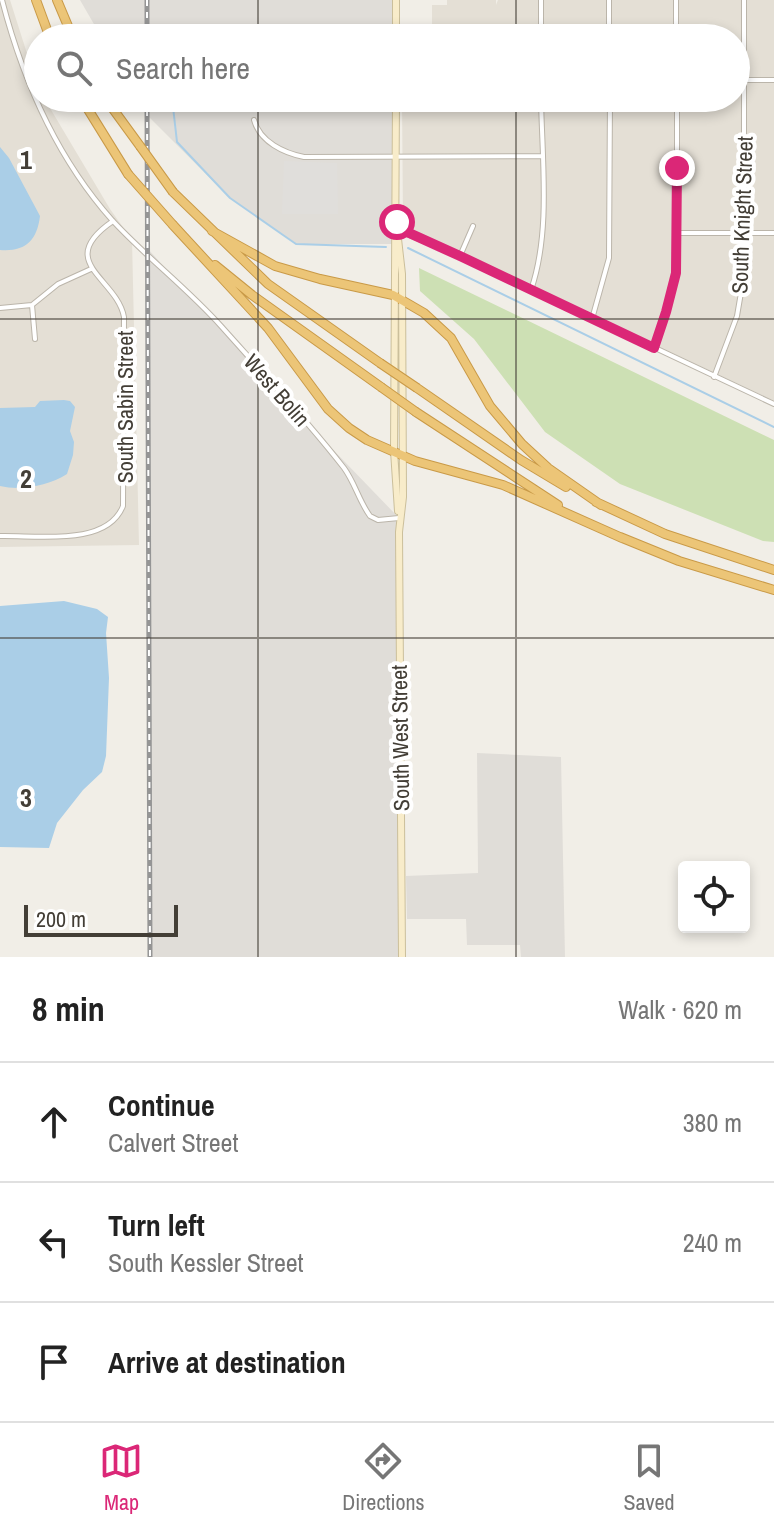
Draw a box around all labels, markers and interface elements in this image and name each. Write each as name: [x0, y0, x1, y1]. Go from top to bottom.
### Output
search box: [24, 24, 750, 112]
icon: search: [52, 46, 96, 90]
text: Search here: [116, 48, 250, 88]
street label: South Knight Street: [724, 136, 760, 294]
text: 1: [20, 142, 32, 177]
route end: [659, 150, 695, 186]
route start: [379, 204, 415, 240]
street label: South Sabin Street: [110, 331, 140, 483]
street label: West Bolin: [237, 347, 317, 433]
text: 2: [20, 461, 32, 496]
street label: South West Street: [384, 665, 416, 811]
text: 3: [20, 780, 32, 815]
map controls: [678, 861, 750, 933]
button: locate: [678, 861, 750, 933]
scale bar: [24, 901, 178, 937]
text: 200 m: [36, 904, 86, 934]
text: 8 min: [32, 986, 105, 1032]
text: Walk · 620 m: [618, 992, 742, 1027]
text: Continue: [108, 1085, 215, 1125]
icon: ahead: [32, 1100, 76, 1144]
text: 380 m: [683, 1105, 742, 1140]
text: Calvert Street: [108, 1125, 238, 1160]
text: Turn left: [108, 1205, 205, 1245]
icon: left: [32, 1220, 76, 1264]
text: 240 m: [683, 1225, 742, 1260]
text: South Kessler Street: [108, 1245, 304, 1280]
icon: arrive: [32, 1340, 76, 1384]
text: Arrive at destination: [108, 1342, 346, 1382]
tab: Map: [99, 1439, 143, 1517]
tab: Directions: [342, 1439, 425, 1517]
tab: Saved: [623, 1439, 675, 1517]

